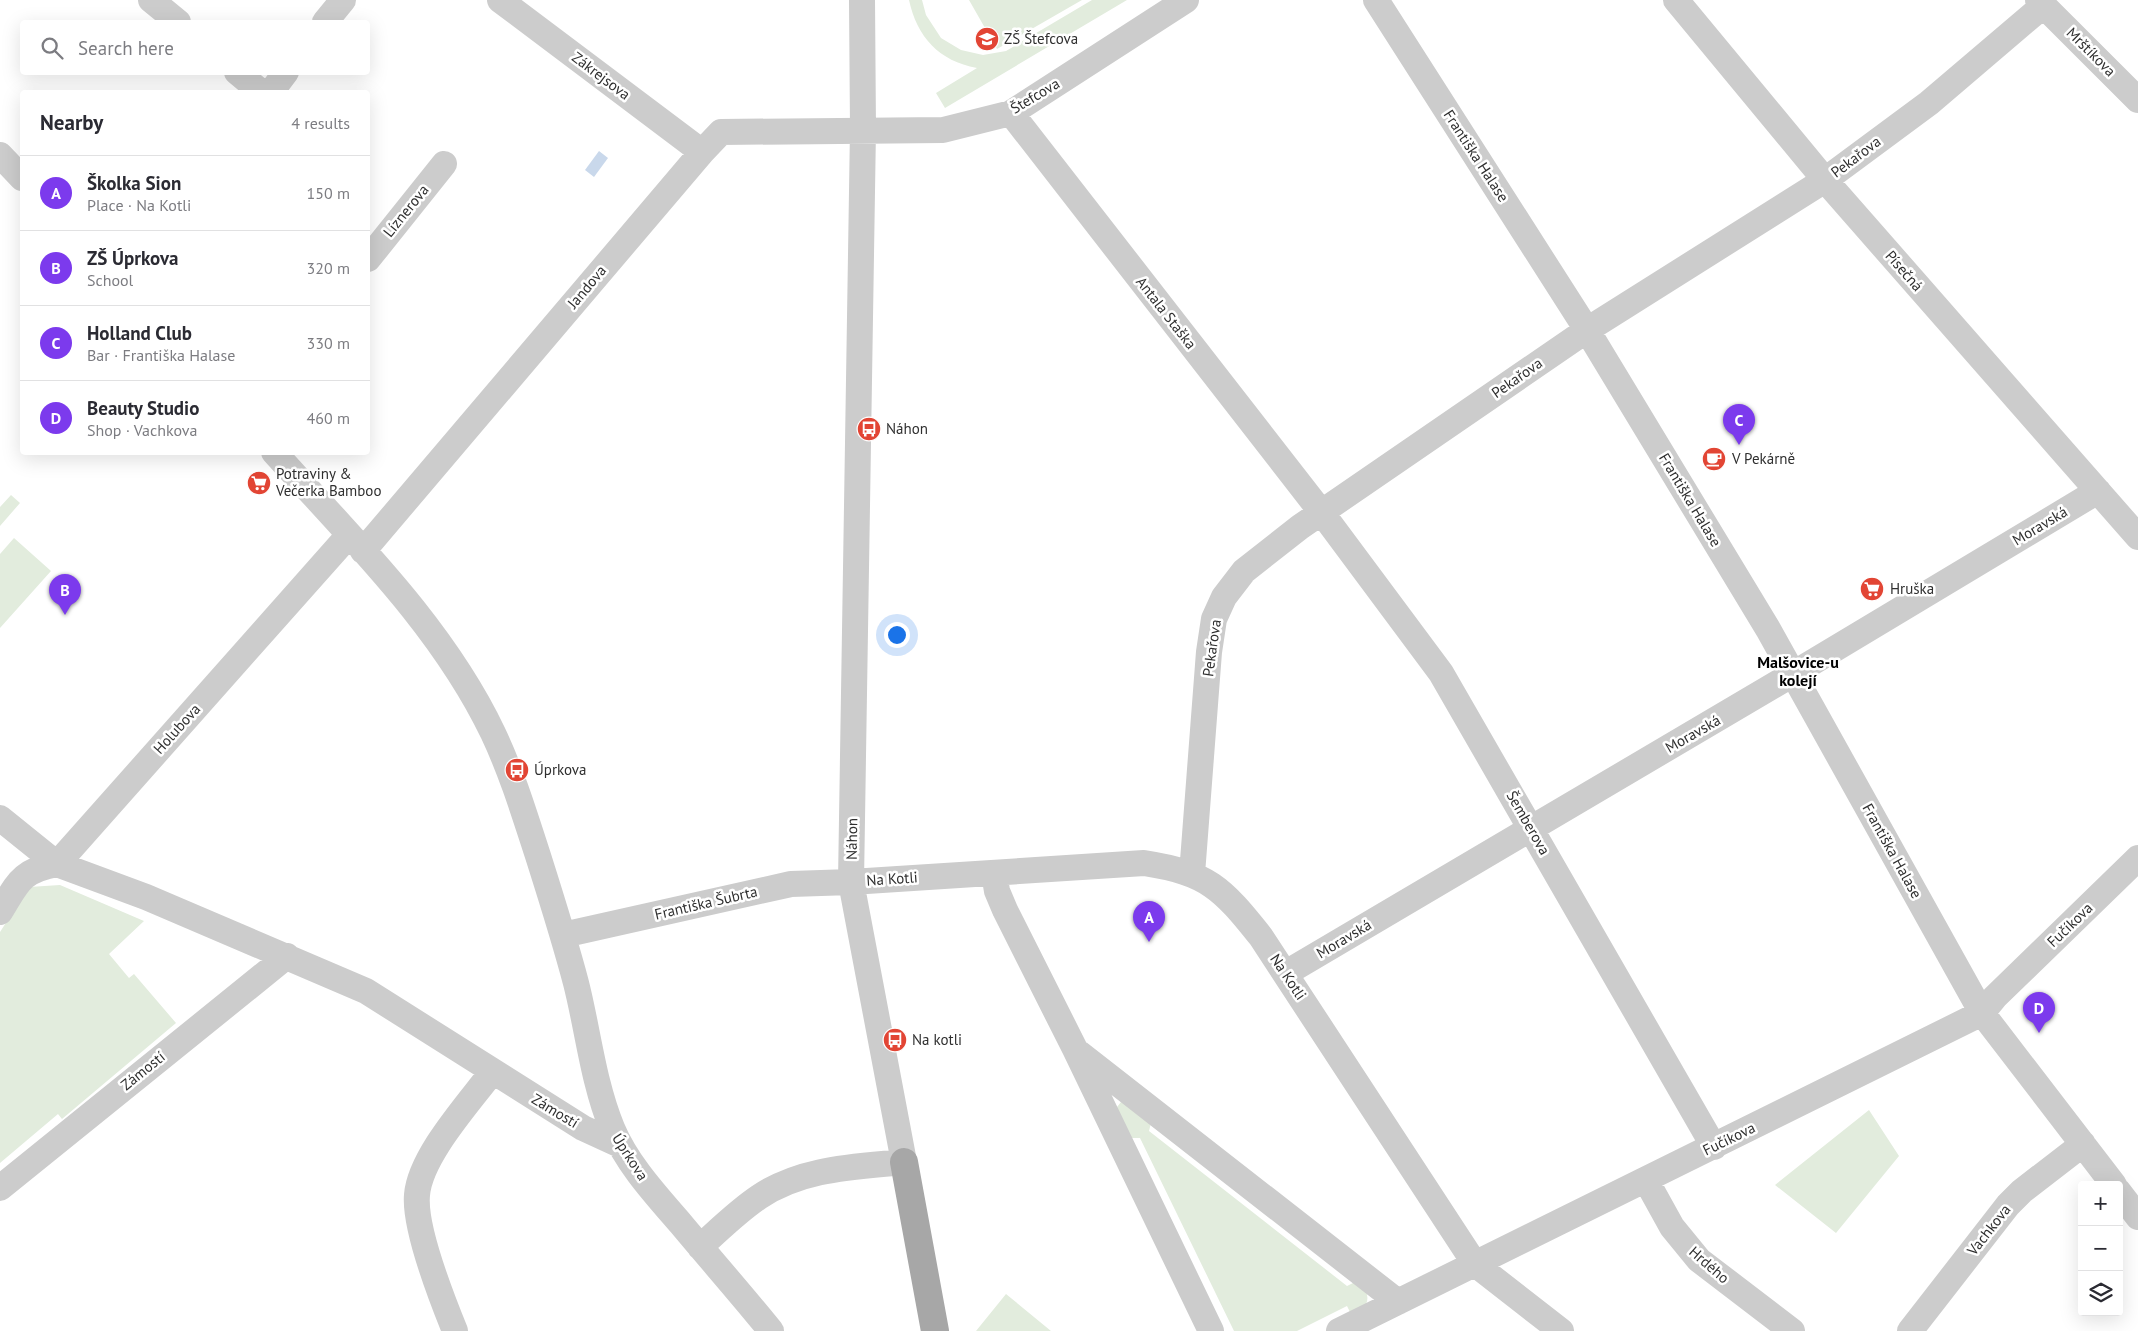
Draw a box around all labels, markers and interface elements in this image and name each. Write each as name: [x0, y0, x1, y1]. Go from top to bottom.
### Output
search box: [20, 20, 370, 75]
street label: Mrštíkova: [2063, 23, 2120, 80]
school or university icon: ZŠ Štefcova: [974, 26, 1000, 52]
place label: ZŠ Štefcova: [1004, 29, 1078, 48]
icon: search: [38, 34, 66, 62]
text: Search here: [78, 36, 174, 60]
street label: Zákrejsova: [568, 47, 634, 104]
street label: Štefcova: [1007, 74, 1063, 118]
street label: Františka Halase: [1440, 106, 1513, 205]
text: Nearby: [40, 109, 103, 136]
text: 4 results: [291, 113, 350, 133]
street label: Pekařova: [1827, 132, 1884, 182]
text: Školka Sion: [87, 171, 181, 195]
street label: Líznerova: [379, 181, 432, 241]
text: A: [51, 183, 61, 203]
text: 150 m: [307, 183, 350, 203]
text: Place · Na Kotli: [87, 195, 191, 215]
text: ZŠ Úprkova: [87, 246, 179, 270]
street label: Písečná: [1881, 246, 1927, 295]
text: B: [51, 258, 61, 278]
text: 320 m: [307, 258, 350, 278]
street label: Jandova: [562, 261, 610, 313]
text: School: [87, 270, 133, 290]
street label: Antala Staška: [1132, 273, 1201, 353]
text: Holland Club: [87, 321, 192, 345]
text: C: [52, 333, 60, 353]
text: 330 m: [307, 333, 350, 353]
text: Bar · Františka Halase: [87, 345, 235, 365]
street label: Pekařova: [1488, 353, 1546, 402]
text: Beauty Studio: [87, 396, 199, 420]
pin: C: [1723, 404, 1755, 445]
text: D: [51, 408, 61, 428]
text: 460 m: [307, 408, 350, 428]
bus stop icon: Náhon: [856, 416, 882, 442]
place label: Náhon: [886, 419, 928, 438]
text: Shop · Vachkova: [87, 420, 198, 440]
cafe icon: V Pekárně: [1701, 446, 1727, 472]
street label: Františka Halase: [1655, 449, 1726, 550]
place label: V Pekárně: [1731, 449, 1795, 468]
place label: Potraviny & Večerka Bamboo: [275, 464, 381, 500]
supermarket icon: Potraviny & Večerka Bamboo: [246, 470, 272, 496]
street label: Moravská: [2009, 502, 2071, 549]
pin: B: [49, 574, 81, 615]
supermarket icon: Hruška: [1859, 576, 1885, 602]
place label: Hruška: [1890, 579, 1934, 598]
street label: Pekařova: [1198, 618, 1225, 678]
your location: [884, 622, 910, 648]
district label: Malšovice-u kolejí: [1757, 652, 1839, 690]
street label: Holubova: [149, 700, 204, 758]
street label: Moravská: [1662, 710, 1724, 757]
bus stop icon: Úprkova: [504, 757, 530, 783]
place label: Úprkova: [534, 760, 587, 779]
street label: Šemberova: [1502, 787, 1554, 858]
street label: Františka Halase: [1858, 800, 1926, 902]
street label: Náhon: [842, 818, 861, 860]
street label: Na Kotli: [866, 867, 918, 890]
street label: Františka Šubrta: [653, 881, 759, 924]
street label: Fučíkova: [2043, 898, 2096, 951]
pin: A: [1133, 901, 1165, 942]
street label: Moravská: [1313, 915, 1375, 962]
street label: Na Kotli: [1266, 950, 1311, 1003]
pin: D: [2023, 992, 2055, 1033]
bus stop icon: Na kotli: [882, 1027, 908, 1053]
place label: Na kotli: [912, 1030, 962, 1049]
street label: Zámostí: [117, 1047, 169, 1094]
street label: Zámostí: [528, 1089, 582, 1132]
street label: Fučíkova: [1699, 1118, 1758, 1159]
street label: Úprkova: [608, 1130, 653, 1184]
map controls: [2078, 1181, 2123, 1316]
button: +: [2078, 1181, 2123, 1226]
street label: Vachkova: [1962, 1200, 2014, 1260]
button: −: [2078, 1226, 2123, 1271]
street label: Hrdého: [1685, 1242, 1733, 1287]
button: layers: [2078, 1271, 2123, 1316]

